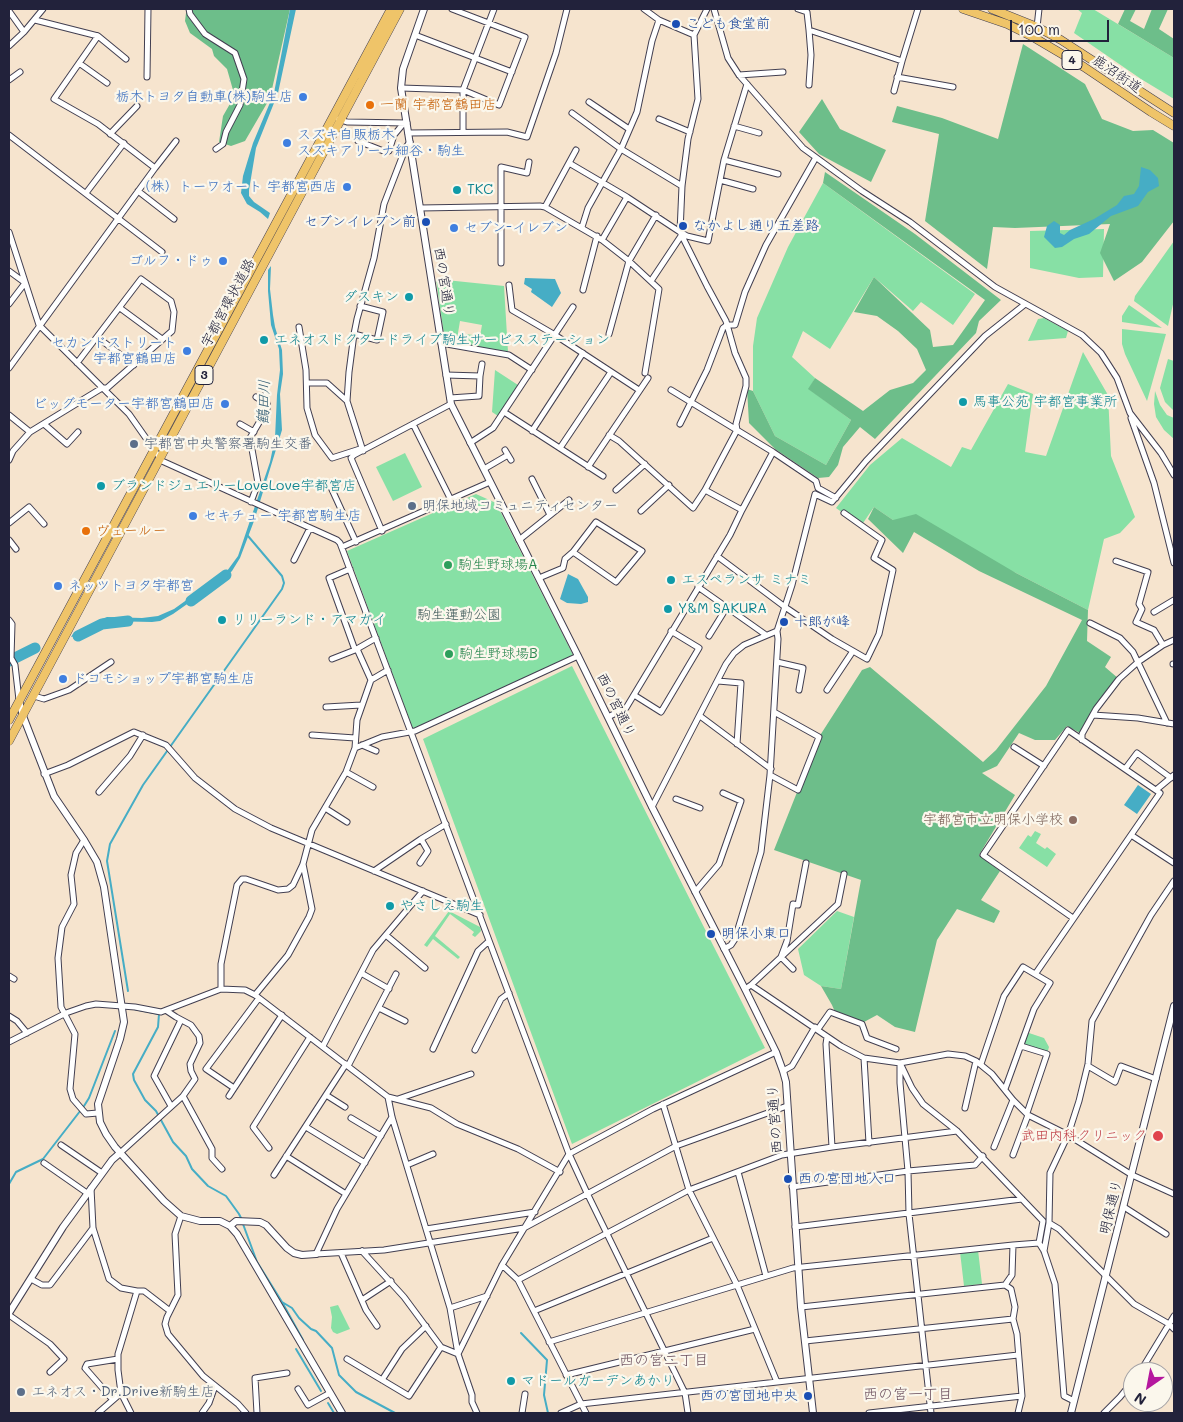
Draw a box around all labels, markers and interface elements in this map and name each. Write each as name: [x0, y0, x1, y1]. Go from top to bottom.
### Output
scale bar: [1013, 10, 1112, 42]
place label: こども食堂前: [686, 16, 770, 32]
marker: こども食堂前: [670, 18, 682, 30]
text: 100 m: [1018, 19, 1060, 39]
road number: 4: [1062, 50, 1082, 70]
street label: 鹿沼街道: [1089, 51, 1145, 97]
place label: 栃木トヨタ自動車(株)駒生店: [115, 89, 293, 105]
marker: 栃木トヨタ自動車(株)駒生店: [297, 91, 309, 103]
place label: 一蘭 宇都宮鶴田店: [380, 97, 496, 113]
marker: 一蘭 宇都宮鶴田店: [364, 99, 376, 111]
place label: スズキ自販栃木 スズキアリーナ細谷・駒生: [297, 127, 465, 160]
marker: スズキ自販栃木 スズキアリーナ細谷・駒生: [281, 137, 293, 149]
place label: （株）トーワオート 宇都宮西店: [137, 179, 337, 195]
marker: （株）トーワオート 宇都宮西店: [341, 181, 353, 193]
place label: TKC: [467, 182, 493, 198]
marker: TKC: [451, 184, 463, 196]
place label: セブンイレブン前: [304, 214, 416, 230]
marker: セブンイレブン前: [420, 216, 432, 228]
place label: なかよし通り五差路: [693, 218, 819, 234]
place label: セブン-イレブン: [464, 220, 568, 236]
marker: なかよし通り五差路: [677, 220, 689, 232]
marker: セブン-イレブン: [448, 222, 460, 234]
street label: 西の宮通り: [430, 246, 458, 318]
place label: ゴルフ・ドゥ: [129, 253, 213, 269]
marker: ゴルフ・ドゥ: [217, 255, 229, 267]
street label: 宇都宮環状道路: [198, 256, 258, 350]
place label: ダスキン: [343, 289, 399, 305]
marker: ダスキン: [403, 291, 415, 303]
place label: エネオスドクタードライブ駒生サービスステーション: [274, 332, 610, 348]
marker: エネオスドクタードライブ駒生サービスステーション: [258, 334, 270, 346]
place label: セカンドストリート 宇都宮鶴田店: [51, 335, 177, 368]
marker: セカンドストリート 宇都宮鶴田店: [181, 345, 193, 357]
road number: 3: [195, 366, 213, 384]
water label: 鶴田川: [254, 379, 274, 425]
place label: 馬事公苑 宇都宮事業所: [973, 394, 1117, 410]
place label: ビッグモーター宇都宮鶴田店: [33, 396, 215, 412]
marker: 馬事公苑 宇都宮事業所: [957, 396, 969, 408]
marker: ビッグモーター宇都宮鶴田店: [219, 398, 231, 410]
place label: 宇都宮中央警察署駒生交番: [144, 436, 312, 452]
marker: 宇都宮中央警察署駒生交番: [128, 438, 140, 450]
place label: ブランドジュエリーLoveLove宇都宮店: [111, 478, 356, 494]
marker: ブランドジュエリーLoveLove宇都宮店: [95, 480, 107, 492]
place label: 明保地域コミュニティセンター: [422, 498, 618, 514]
marker: 明保地域コミュニティセンター: [406, 500, 418, 512]
place label: セキチュー 宇都宮駒生店: [203, 508, 361, 524]
marker: セキチュー 宇都宮駒生店: [187, 510, 199, 522]
place label: ヴェールー: [96, 523, 167, 539]
marker: ヴェールー: [80, 525, 92, 537]
place label: 駒生野球場A: [458, 557, 538, 573]
marker: 駒生野球場A: [442, 559, 454, 571]
place label: エスペランサ ミナミ: [681, 572, 811, 588]
marker: エスペランサ ミナミ: [665, 574, 677, 586]
place label: ネッツトヨタ宇都宮: [68, 578, 194, 594]
marker: ネッツトヨタ宇都宮: [52, 580, 64, 592]
place label: Y&M SAKURA: [678, 601, 767, 617]
marker: Y&M SAKURA: [662, 603, 674, 615]
park label: 駒生運動公園: [417, 607, 501, 623]
place label: リリーランド・アマガイ: [232, 612, 386, 628]
marker: リリーランド・アマガイ: [216, 614, 228, 626]
place label: 十郎が峰: [794, 614, 850, 630]
marker: 十郎が峰: [778, 616, 790, 628]
place label: 駒生野球場B: [459, 646, 538, 662]
marker: 駒生野球場B: [443, 648, 455, 660]
street label: 西の宮通り: [593, 670, 639, 740]
place label: ドコモショップ宇都宮駒生店: [73, 671, 255, 687]
marker: ドコモショップ宇都宮駒生店: [57, 673, 69, 685]
place label: 宇都宮市立明保小学校: [923, 812, 1063, 828]
marker: 宇都宮市立明保小学校: [1067, 814, 1079, 826]
place label: やさしえ駒生: [400, 898, 484, 914]
marker: やさしえ駒生: [384, 900, 396, 912]
place label: 明保小東口: [721, 926, 791, 942]
marker: 明保小東口: [705, 928, 717, 940]
street label: 西の宮通り: [764, 1083, 786, 1155]
place label: 武田内科クリニック: [1021, 1128, 1147, 1144]
marker: 武田内科クリニック: [1151, 1129, 1165, 1143]
place label: 西の宮団地入口: [798, 1171, 896, 1187]
marker: 西の宮団地入口: [782, 1173, 794, 1185]
street label: 明保通り: [1096, 1178, 1126, 1236]
district label: 西の宮二丁目: [619, 1351, 709, 1369]
north arrow: [1123, 1362, 1173, 1412]
place label: マドールガーデンあかり: [521, 1373, 675, 1389]
marker: マドールガーデンあかり: [505, 1375, 517, 1387]
place label: エネオス・Dr.Drive新駒生店: [31, 1384, 215, 1400]
district label: 西の宮一丁目: [863, 1385, 953, 1403]
marker: エネオス・Dr.Drive新駒生店: [15, 1386, 27, 1398]
place label: 西の宮団地中央: [700, 1388, 798, 1404]
text: N: [1130, 1388, 1150, 1410]
marker: 西の宮団地中央: [802, 1390, 814, 1402]

